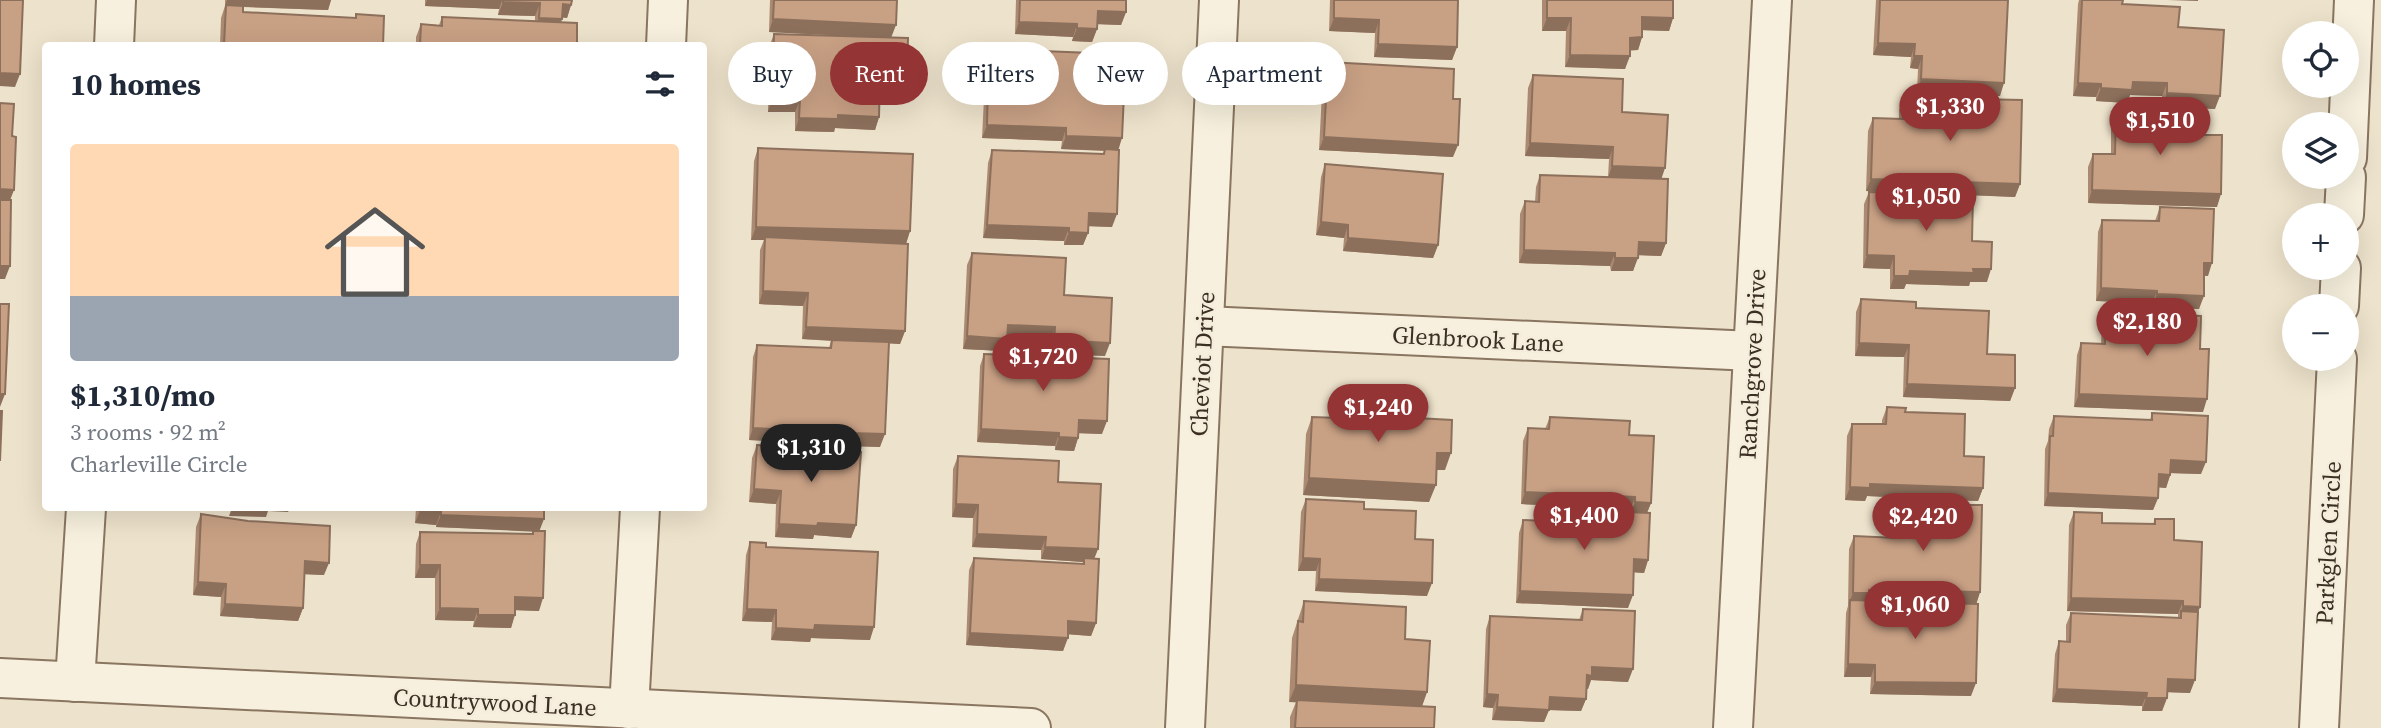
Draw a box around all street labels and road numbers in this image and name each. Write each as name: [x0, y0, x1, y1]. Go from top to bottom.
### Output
street label: Ranchgrove Drive: [1731, 268, 1773, 460]
street label: Cheviot Drive: [1182, 291, 1222, 437]
street label: Glenbrook Lane: [1391, 318, 1565, 360]
street label: Parkglen Circle: [2307, 460, 2349, 626]
street label: Countrywood Lane: [392, 680, 598, 724]

